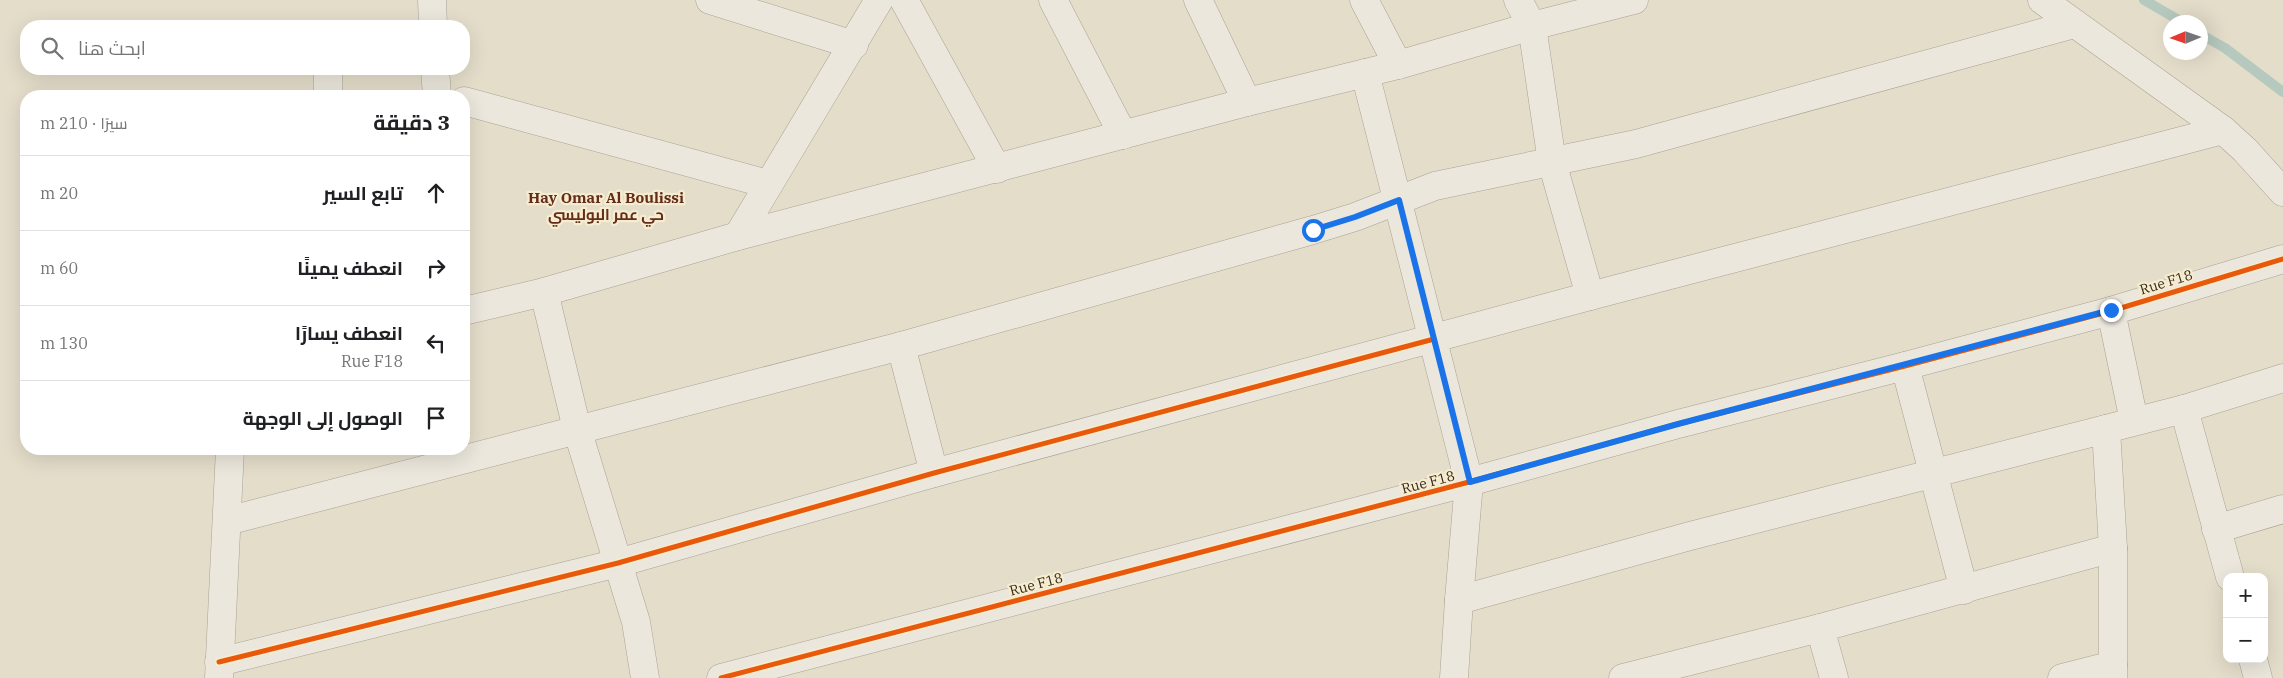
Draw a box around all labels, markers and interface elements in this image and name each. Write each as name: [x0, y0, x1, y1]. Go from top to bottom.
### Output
north arrow: [2163, 15, 2208, 60]
search box: [20, 20, 470, 75]
icon: search: [38, 34, 66, 62]
text: ابحث هنا: [78, 36, 146, 60]
text: 3 دقيقة: [373, 108, 450, 136]
text: سيرًا · 210 m: [40, 113, 127, 133]
icon: ahead: [422, 179, 450, 207]
text: تابع السير: [323, 181, 403, 205]
text: 20 m: [40, 183, 78, 203]
district label: Hay Omar Al Boulissi حي عمر البوليسي: [528, 188, 684, 227]
route start: [1302, 219, 1325, 242]
icon: right: [422, 254, 450, 282]
text: انعطف يمينًا: [297, 256, 403, 280]
text: 60 m: [40, 258, 78, 278]
street label: Rue F18: [2137, 265, 2195, 299]
route end: [2100, 299, 2123, 322]
text: انعطف يسارًا: [295, 321, 403, 345]
icon: left: [422, 329, 450, 357]
text: 130 m: [40, 333, 88, 353]
text: Rue F18: [341, 351, 403, 371]
icon: arrive: [422, 404, 450, 432]
text: الوصول إلى الوجهة: [243, 406, 403, 430]
street label: Rue F18: [1399, 466, 1457, 498]
street label: Rue F18: [1007, 568, 1065, 600]
map controls: [2223, 573, 2268, 663]
button: +: [2223, 573, 2268, 618]
button: −: [2223, 618, 2268, 663]

